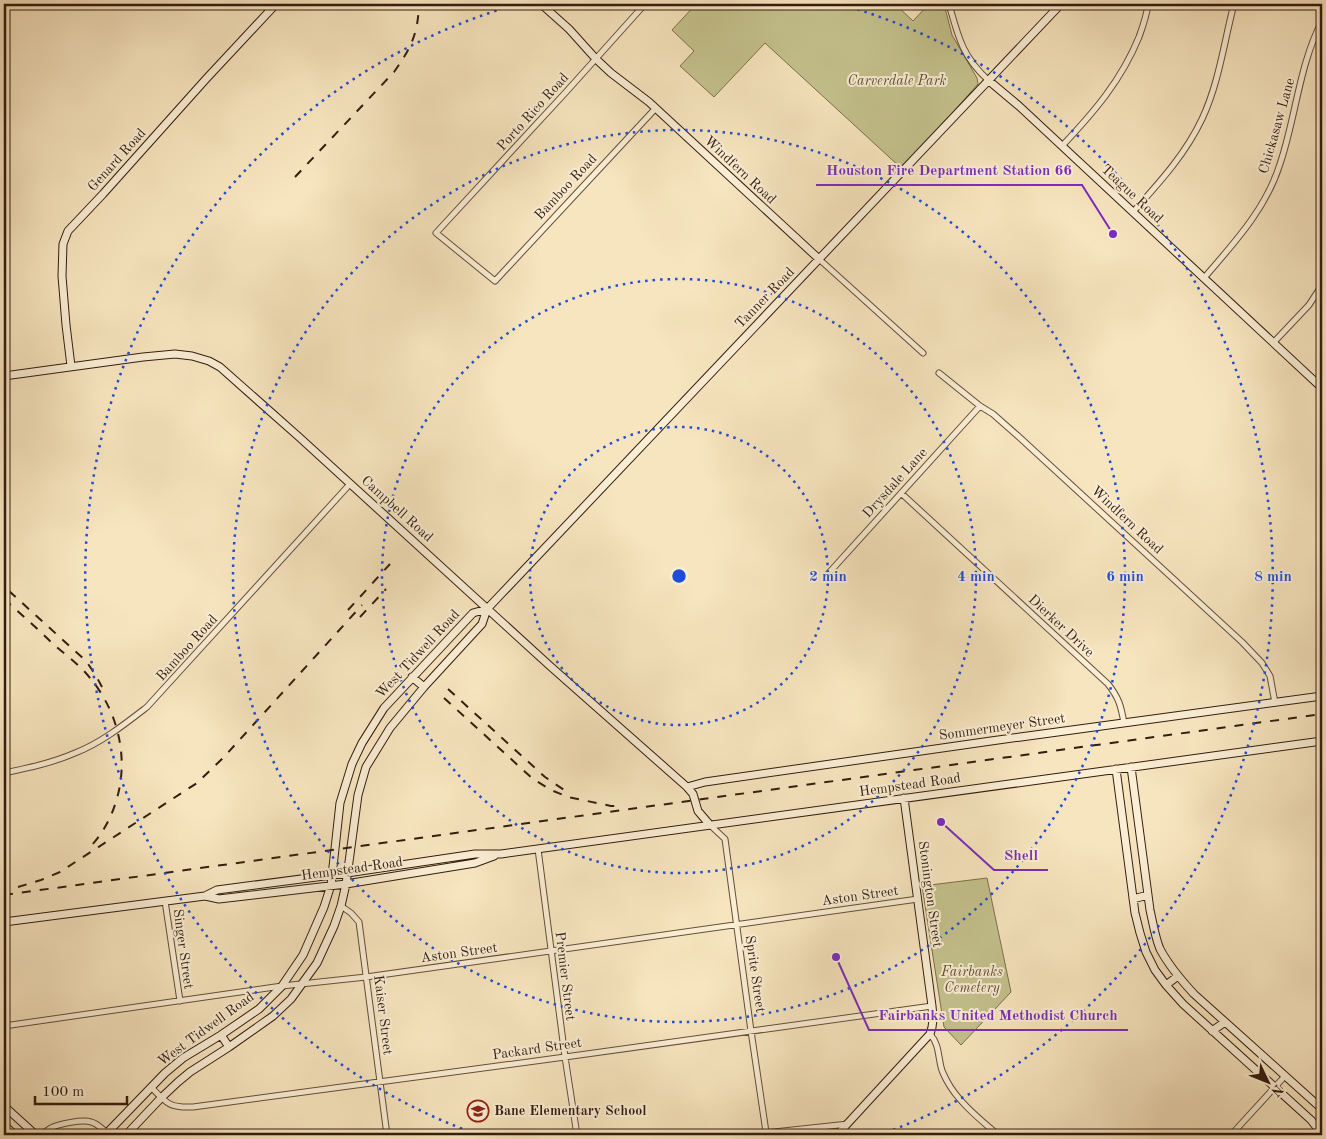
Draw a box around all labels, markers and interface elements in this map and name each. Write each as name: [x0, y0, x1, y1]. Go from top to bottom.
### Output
street label: Porto Rico Road: [495, 70, 571, 154]
park label: Carverdale Park: [848, 74, 947, 88]
street label: Chickasaw Lane: [1257, 77, 1297, 175]
street label: Genard Road: [85, 126, 149, 194]
street label: Windfern Road: [701, 133, 779, 207]
street label: Bamboo Road: [532, 152, 600, 222]
callout: Houston Fire Department Station 66: [816, 155, 1082, 185]
street label: Teague Road: [1098, 162, 1166, 226]
text: Houston Fire Department Station 66: [826, 164, 1072, 179]
street label: Tanner Road: [733, 265, 797, 331]
street label: Drysdale Lane: [860, 445, 930, 521]
street label: Campbell Road: [359, 473, 435, 545]
street label: Windfern Road: [1088, 483, 1166, 557]
centre of rings: [670, 567, 688, 585]
text: 2 min: [809, 570, 847, 585]
text: 4 min: [957, 570, 995, 585]
text: 6 min: [1106, 570, 1144, 585]
text: 8 min: [1254, 570, 1292, 585]
street label: Dierker Drive: [1026, 592, 1096, 660]
street label: West Tidwell Road: [374, 607, 462, 701]
street label: Bamboo Road: [154, 612, 220, 684]
street label: Sommermeyer Street: [938, 711, 1066, 743]
street label: Hempstead Road: [858, 771, 962, 799]
street label: Stonington Street: [916, 840, 944, 948]
callout: Shell: [994, 840, 1048, 870]
text: Shell: [1004, 849, 1038, 864]
street label: Hempstead Road: [300, 855, 404, 883]
street label: Aston Street: [821, 884, 899, 908]
street label: Singer Street: [170, 908, 196, 990]
street label: Premier Street: [553, 931, 577, 1022]
street label: Sprite Street: [743, 934, 767, 1014]
street label: Aston Street: [420, 941, 498, 965]
park label: Fairbanks Cemetery: [940, 965, 1003, 996]
street label: Kaiser Street: [371, 974, 395, 1056]
street label: West Tidwell Road: [155, 989, 257, 1069]
callout: Fairbanks United Methodist Church: [869, 1000, 1128, 1030]
text: Fairbanks United Methodist Church: [878, 1009, 1118, 1024]
street label: Packard Street: [491, 1036, 583, 1062]
north arrow: [1244, 1056, 1294, 1106]
scale bar: [35, 1074, 128, 1106]
text: N: [1268, 1081, 1286, 1099]
text: 100 m: [42, 1085, 84, 1100]
school or university icon: Bane Elementary School: [466, 1099, 490, 1123]
place label: Bane Elementary School: [494, 1104, 647, 1118]

